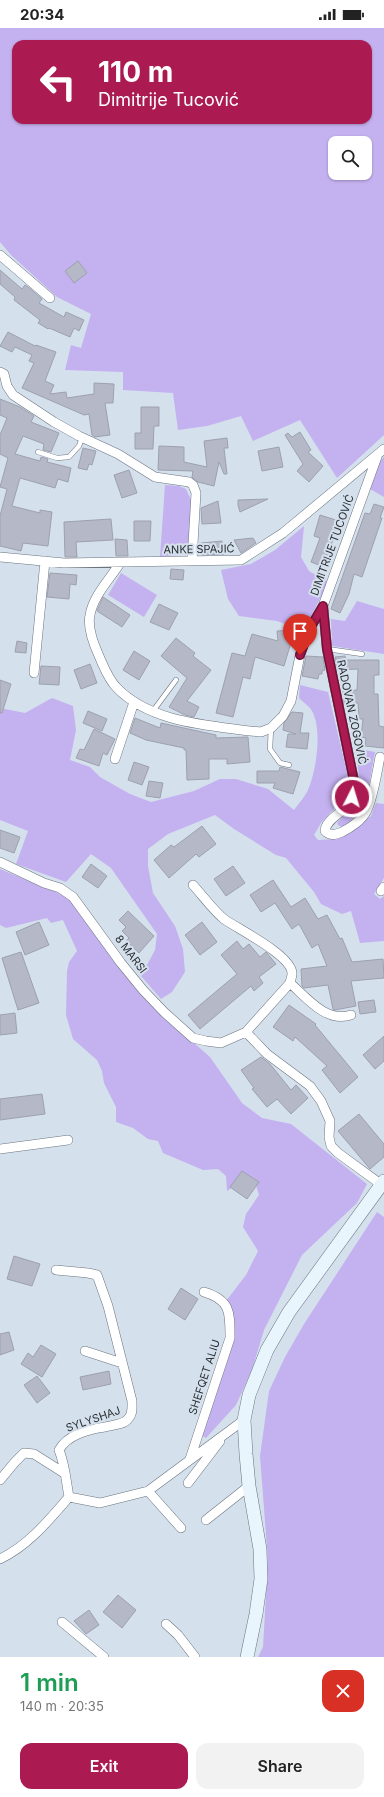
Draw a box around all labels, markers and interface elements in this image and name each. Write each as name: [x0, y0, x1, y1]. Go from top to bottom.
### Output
text: 20:34: [20, 5, 64, 24]
text: 110 m: [98, 55, 173, 89]
icon: left: [32, 56, 84, 108]
text: Dimitrije Tucović: [98, 89, 239, 110]
map controls: [328, 136, 372, 180]
button: search: [328, 136, 372, 180]
street label: DIMITRIJE TUCOVIĆ: [307, 492, 357, 598]
street label: ANKE SPAJIĆ: [163, 541, 235, 557]
pin: [283, 614, 317, 655]
icon: arrive: [289, 620, 311, 642]
street label: RADOVAN ZOGOVIĆ: [334, 659, 370, 765]
position arrow: [331, 776, 373, 818]
street label: 8 MARSI: [112, 932, 150, 976]
street label: SHEFQET ALIU: [185, 1338, 223, 1416]
street label: SYLYSHAJ: [64, 1403, 122, 1435]
text: 1 min: [20, 1668, 79, 1697]
button: close: [322, 1670, 364, 1712]
text: 140 m · 20:35: [20, 1698, 104, 1714]
button: Exit: [20, 1743, 188, 1789]
button: Share: [196, 1743, 364, 1789]

